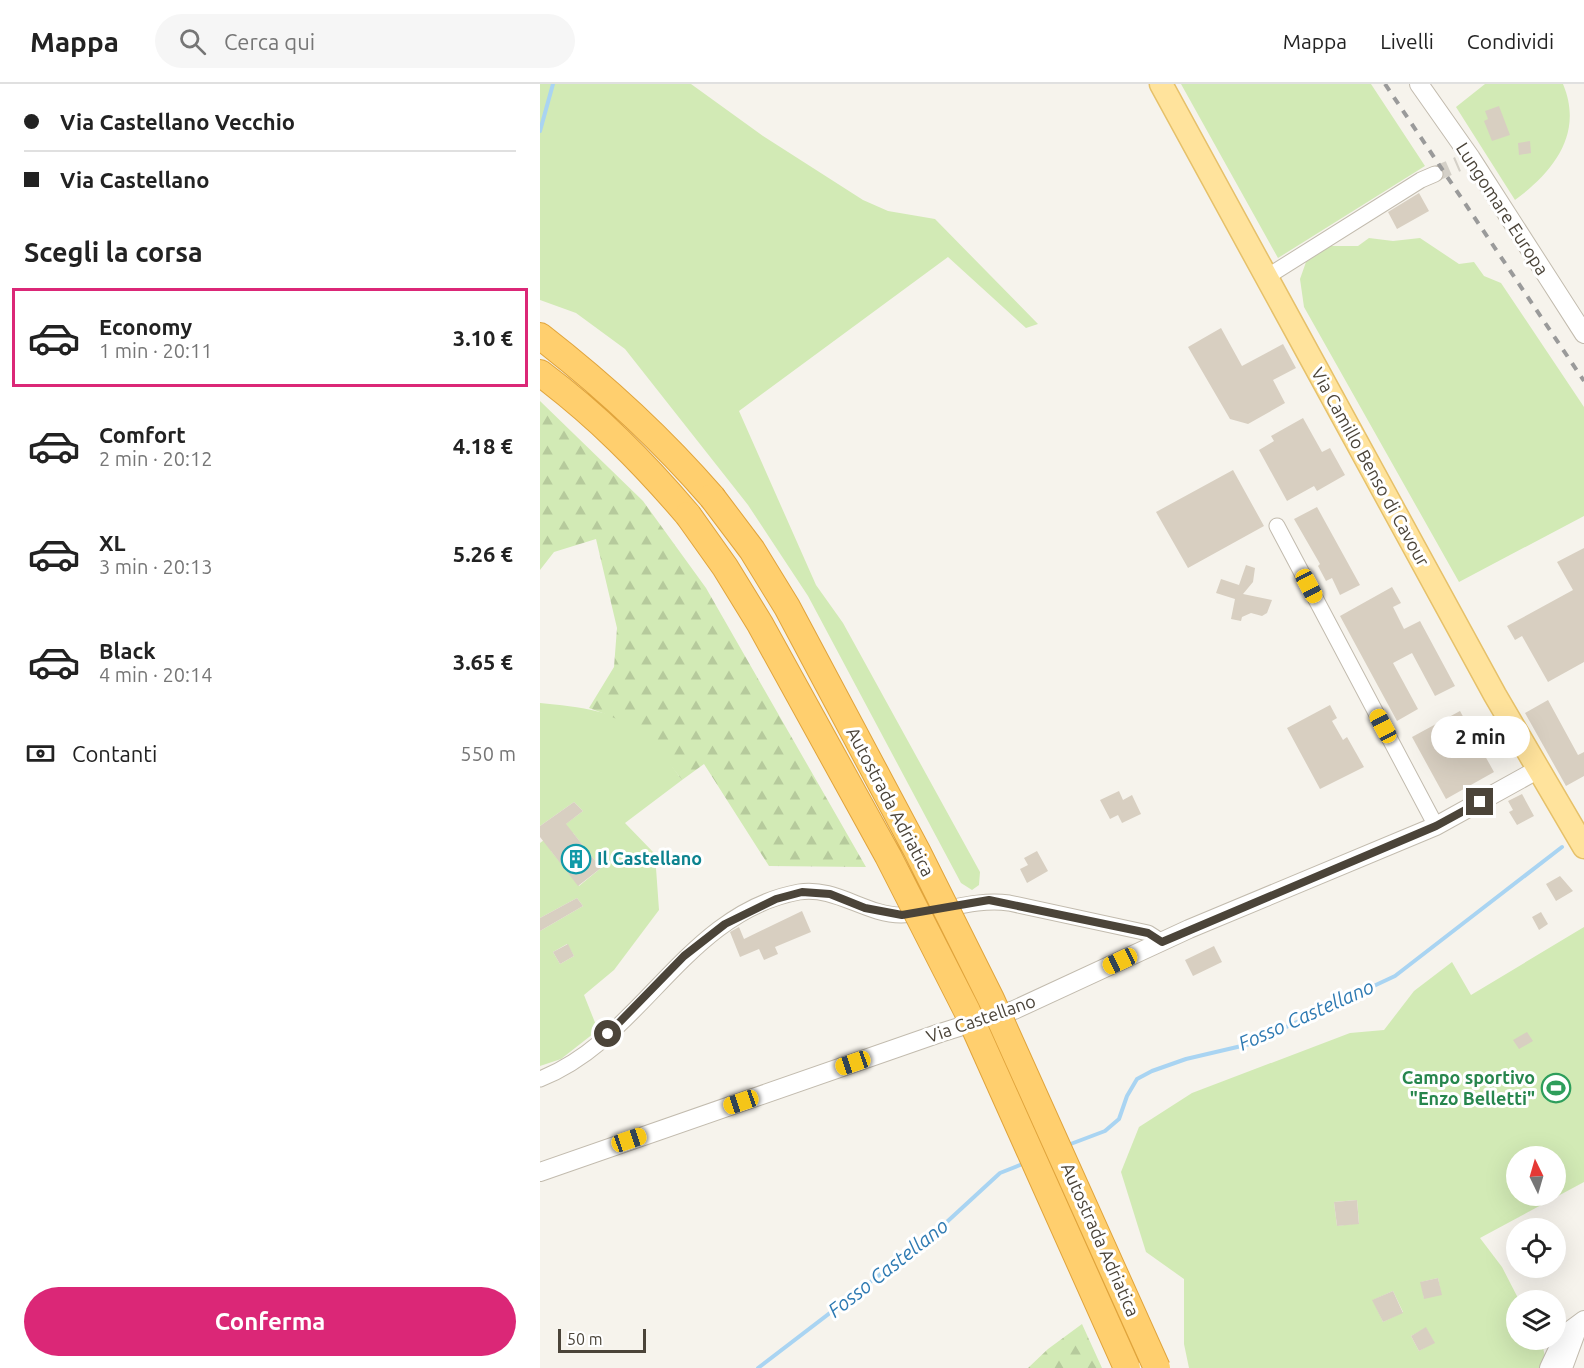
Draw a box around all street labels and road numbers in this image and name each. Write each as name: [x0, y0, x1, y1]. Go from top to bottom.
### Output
street label: Lungomare Europa: [1453, 139, 1553, 278]
street label: Via Camillo Benso di Cavour: [1308, 364, 1434, 569]
street label: Autostrada Adriatica: [843, 724, 939, 880]
street label: Via Castellano: [923, 990, 1038, 1046]
street label: Autostrada Adriatica: [1058, 1160, 1144, 1320]

